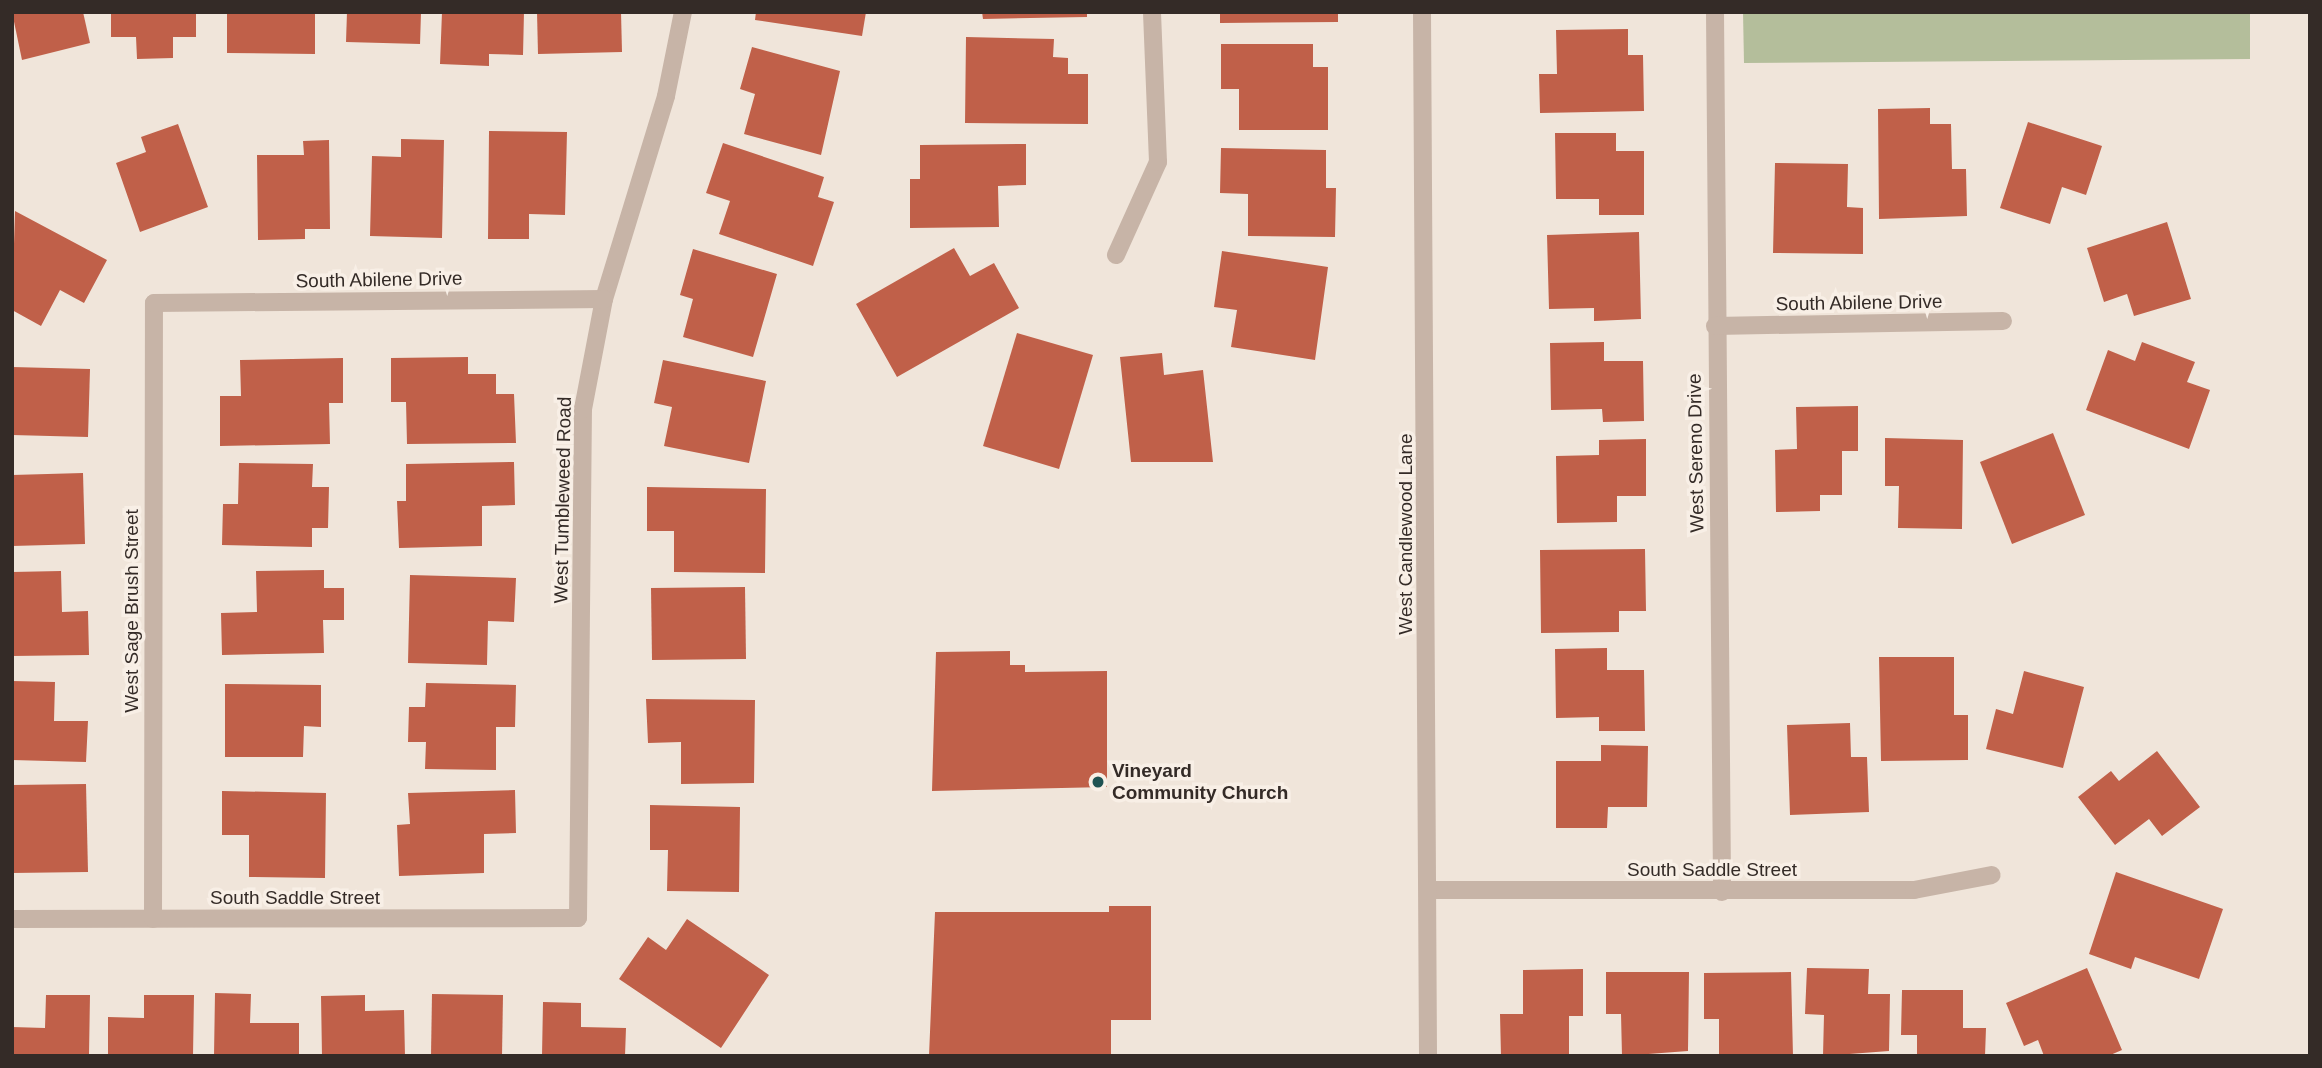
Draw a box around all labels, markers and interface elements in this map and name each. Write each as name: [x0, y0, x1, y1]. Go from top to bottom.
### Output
street label: South Abilene Drive: [295, 267, 463, 293]
street label: South Abilene Drive: [1775, 290, 1943, 316]
street label: West Sereno Drive: [1683, 373, 1709, 533]
street label: West Tumbleweed Road: [550, 396, 576, 604]
street label: West Candlewood Lane: [1395, 433, 1417, 635]
street label: West Sage Brush Street: [121, 509, 143, 713]
place label: Vineyard Community Church: [1112, 760, 1288, 804]
marker: Vineyard Community Church: [1090, 774, 1106, 790]
street label: South Saddle Street: [1627, 859, 1797, 881]
street label: South Saddle Street: [210, 887, 380, 909]

